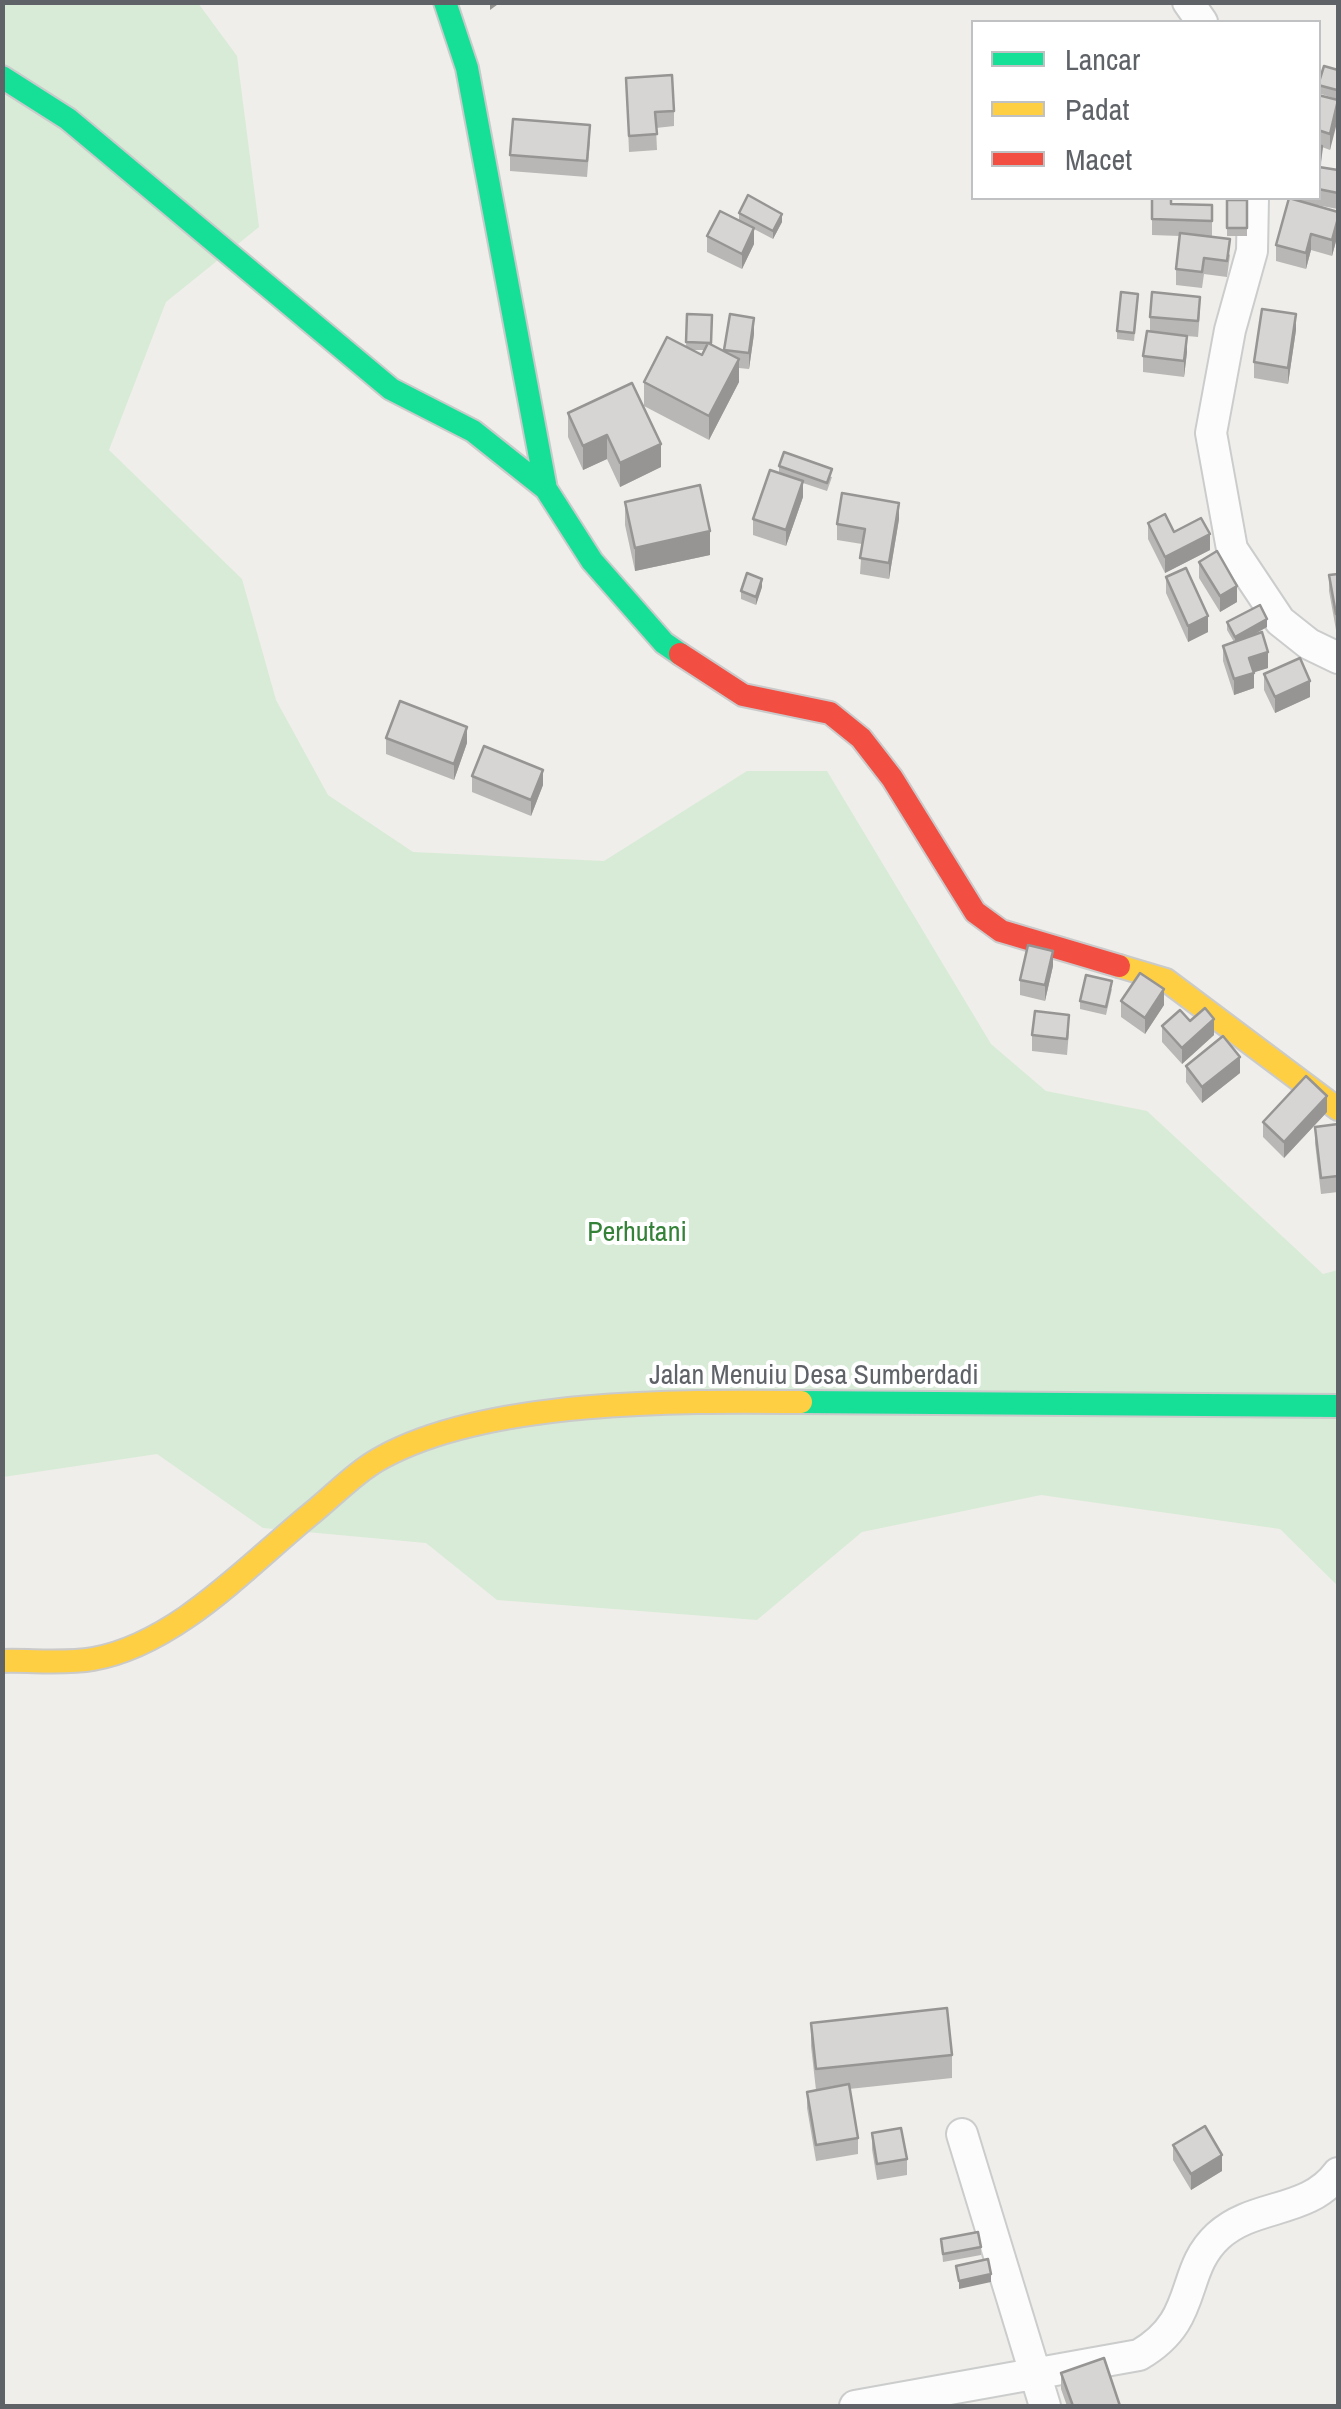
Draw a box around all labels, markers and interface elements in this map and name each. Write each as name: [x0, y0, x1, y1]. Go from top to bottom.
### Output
legend: [971, 20, 1321, 200]
text: Lancar: [1065, 39, 1140, 79]
text: Padat: [1065, 89, 1129, 129]
text: Macet: [1065, 139, 1132, 179]
park label: Perhutani: [587, 1216, 687, 1250]
street label: Jalan Menuiu Desa Sumberdadi: [649, 1359, 979, 1393]

